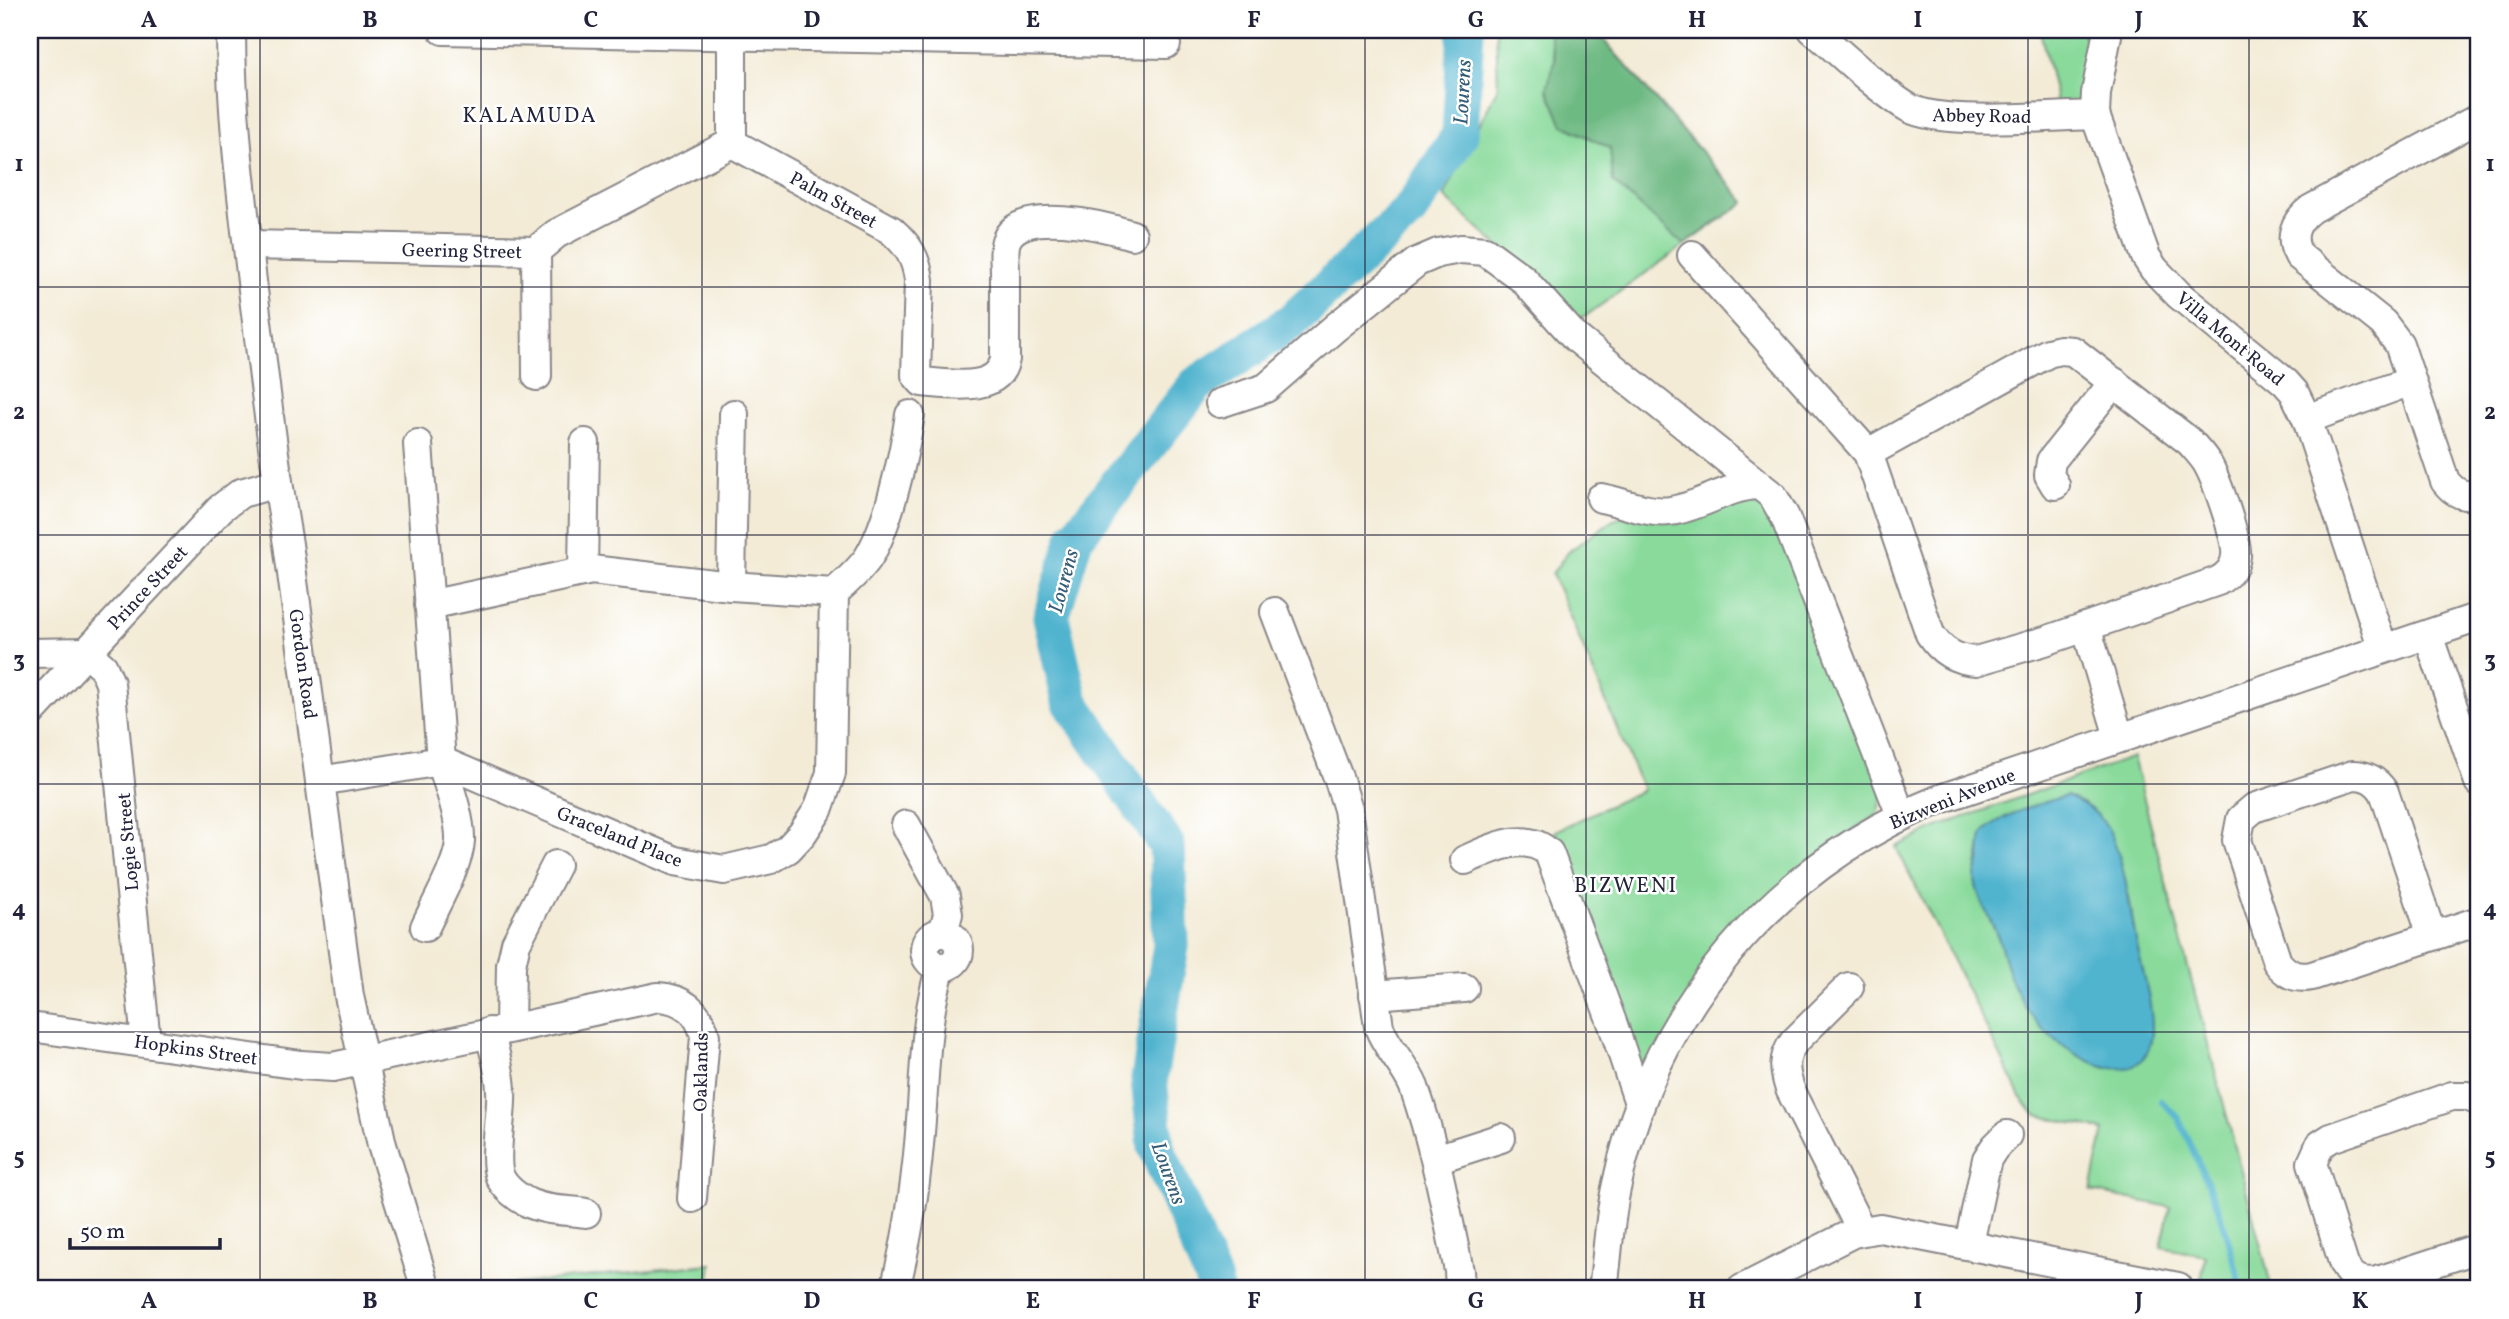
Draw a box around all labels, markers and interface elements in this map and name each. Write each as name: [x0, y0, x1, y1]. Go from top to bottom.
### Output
text: A: [141, 5, 157, 37]
text: B: [362, 5, 378, 37]
text: C: [584, 5, 598, 37]
text: D: [804, 5, 821, 37]
text: E: [1026, 5, 1040, 37]
text: F: [1247, 5, 1261, 37]
text: G: [1468, 5, 1484, 37]
text: H: [1688, 5, 1706, 37]
text: I: [1914, 5, 1922, 37]
text: J: [2134, 5, 2143, 37]
text: K: [2352, 5, 2369, 37]
water label: Lourens: [1447, 59, 1480, 125]
district label: KALAMUDA: [463, 102, 598, 131]
street label: Abbey Road: [1932, 103, 2032, 131]
text: 1: [14, 149, 24, 181]
text: 1: [2485, 149, 2495, 181]
street label: Palm Street: [784, 166, 882, 236]
street label: Geering Street: [402, 238, 523, 266]
street label: Villa Mont Road: [2170, 286, 2290, 393]
text: 2: [13, 397, 25, 429]
text: 2: [2484, 397, 2496, 429]
street label: Prince Street: [102, 540, 195, 636]
water label: Lourens: [1042, 546, 1087, 617]
street label: Gordon Road: [281, 608, 323, 721]
text: 3: [13, 645, 25, 677]
text: 3: [2484, 645, 2496, 677]
street label: Bizweni Avenue: [1886, 763, 2020, 837]
street label: Logie Street: [112, 791, 146, 892]
street label: Graceland Place: [552, 801, 686, 875]
district label: BIZWENI: [1574, 872, 1678, 901]
text: 4: [12, 894, 26, 926]
text: 4: [2483, 894, 2497, 926]
street label: Hopkins Street: [132, 1029, 259, 1073]
street label: Oaklands: [688, 1032, 716, 1112]
water label: Lourens: [1143, 1138, 1192, 1209]
text: 5: [13, 1142, 25, 1174]
text: 5: [2484, 1142, 2496, 1174]
scale bar: [70, 1207, 220, 1251]
text: 50 m: [80, 1218, 125, 1247]
text: A: [141, 1286, 157, 1318]
text: B: [362, 1286, 378, 1318]
text: C: [584, 1286, 598, 1318]
text: D: [804, 1286, 821, 1318]
text: E: [1026, 1286, 1040, 1318]
text: F: [1247, 1286, 1261, 1318]
text: G: [1468, 1286, 1484, 1318]
text: H: [1688, 1286, 1706, 1318]
text: I: [1914, 1286, 1922, 1318]
text: J: [2134, 1286, 2143, 1318]
text: K: [2352, 1286, 2369, 1318]

